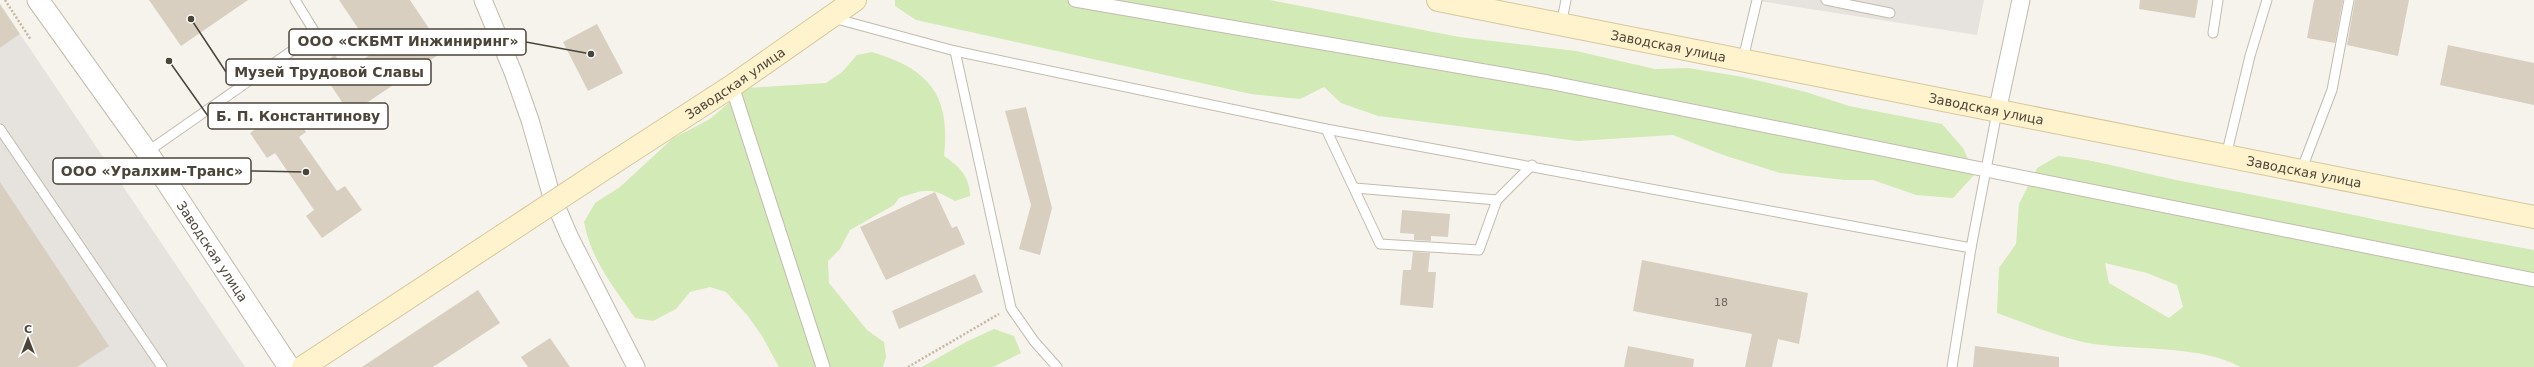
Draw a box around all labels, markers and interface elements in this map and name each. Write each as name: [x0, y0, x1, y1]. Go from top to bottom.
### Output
street label: Заводская улица: [1610, 27, 1727, 64]
callout: ООО «СКБМТ Инжиниринг»: [289, 29, 526, 55]
text: ООО «СКБМТ Инжиниринг»: [298, 33, 518, 49]
street label: Заводская улица: [682, 44, 788, 122]
callout: Музей Трудовой Славы: [226, 59, 431, 85]
text: Музей Трудовой Славы: [234, 64, 424, 80]
street label: Заводская улица: [1927, 90, 2045, 127]
callout: Б. П. Константинову: [208, 103, 388, 129]
text: Б. П. Константинову: [216, 108, 380, 124]
street label: Заводская улица: [2245, 153, 2363, 190]
callout: ООО «Уралхим-Транс»: [53, 158, 251, 184]
text: ООО «Уралхим-Транс»: [61, 163, 243, 179]
street label: Заводская улица: [174, 198, 251, 304]
house number: 18: [1714, 296, 1728, 309]
north arrow: [8, 319, 48, 359]
text: С: [24, 323, 32, 336]

